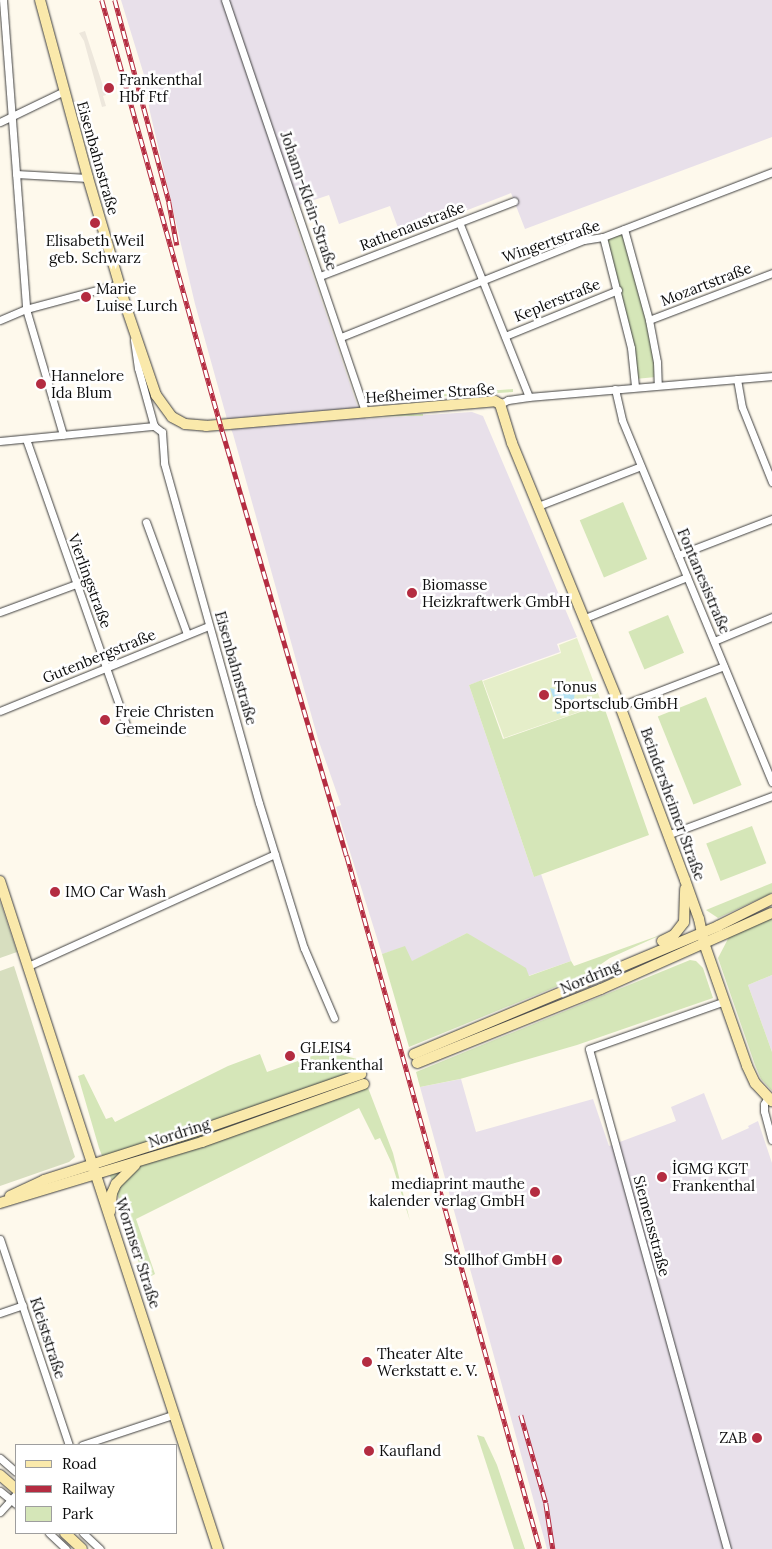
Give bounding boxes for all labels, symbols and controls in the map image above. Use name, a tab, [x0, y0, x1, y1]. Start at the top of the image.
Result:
place label: Frankenthal Hbf Ftf	[119, 70, 202, 105]
marker: Frankenthal Hbf Ftf	[103, 82, 115, 94]
street label: Eisenbahnstraße	[73, 99, 123, 217]
street label: Johann-Klein-Straße	[277, 129, 341, 273]
street label: Rathenaustraße	[357, 198, 467, 254]
street label: Wingertstraße	[500, 216, 602, 266]
marker: Elisabeth Weil geb. Schwarz	[89, 217, 101, 229]
place label: Elisabeth Weil geb. Schwarz	[46, 231, 144, 266]
street label: Mozartstraße	[658, 258, 754, 310]
street label: Keplerstraße	[511, 275, 603, 325]
place label: Marie Luise Lurch	[96, 279, 178, 314]
marker: Marie Luise Lurch	[80, 291, 92, 303]
place label: Hannelore Ida Blum	[51, 366, 124, 401]
marker: Hannelore Ida Blum	[35, 378, 47, 390]
street label: Heßheimer Straße	[365, 379, 495, 407]
street label: Fontanesistraße	[674, 526, 734, 636]
street label: Vierlingstraße	[65, 531, 115, 631]
place label: Biomasse Heizkraftwerk GmbH	[422, 575, 570, 610]
marker: Biomasse Heizkraftwerk GmbH	[406, 587, 418, 599]
street label: Eisenbahnstraße	[211, 609, 261, 727]
street label: Gutenbergstraße	[40, 625, 158, 687]
place label: Tonus Sportsclub GmbH	[554, 677, 678, 712]
marker: Tonus Sportsclub GmbH	[538, 689, 550, 701]
place label: Freie Christen Gemeinde	[115, 702, 214, 737]
marker: Freie Christen Gemeinde	[99, 714, 111, 726]
street label: Beindersheimer Straße	[637, 725, 709, 883]
place label: IMO Car Wash	[65, 883, 166, 901]
marker: IMO Car Wash	[49, 886, 61, 898]
street label: Nordring	[557, 956, 623, 998]
place label: GLEIS4 Frankenthal	[300, 1038, 383, 1073]
marker: GLEIS4 Frankenthal	[284, 1050, 296, 1062]
street label: Nordring	[146, 1115, 212, 1151]
place label: İGMG KGT Frankenthal	[672, 1159, 755, 1194]
marker: İGMG KGT Frankenthal	[656, 1171, 668, 1183]
place label: mediaprint mauthe kalender verlag GmbH	[369, 1174, 525, 1209]
street label: Siemensstraße	[630, 1174, 674, 1278]
marker: mediaprint mauthe kalender verlag GmbH	[529, 1186, 541, 1198]
street label: Wormser Straße	[112, 1195, 164, 1311]
place label: Stollhof GmbH	[444, 1251, 547, 1269]
marker: Stollhof GmbH	[551, 1254, 563, 1266]
street label: Kleiststraße	[26, 1295, 70, 1381]
place label: Theater Alte Werkstatt e. V.	[377, 1344, 478, 1379]
marker: Theater Alte Werkstatt e. V.	[361, 1356, 373, 1368]
place label: ZAB	[719, 1429, 747, 1447]
marker: ZAB	[751, 1432, 763, 1444]
place label: Kaufland	[379, 1442, 441, 1460]
legend	[15, 1444, 178, 1534]
marker: Kaufland	[363, 1445, 375, 1457]
text: Road	[62, 1454, 97, 1473]
text: Railway	[62, 1479, 115, 1498]
text: Park	[62, 1504, 93, 1523]

